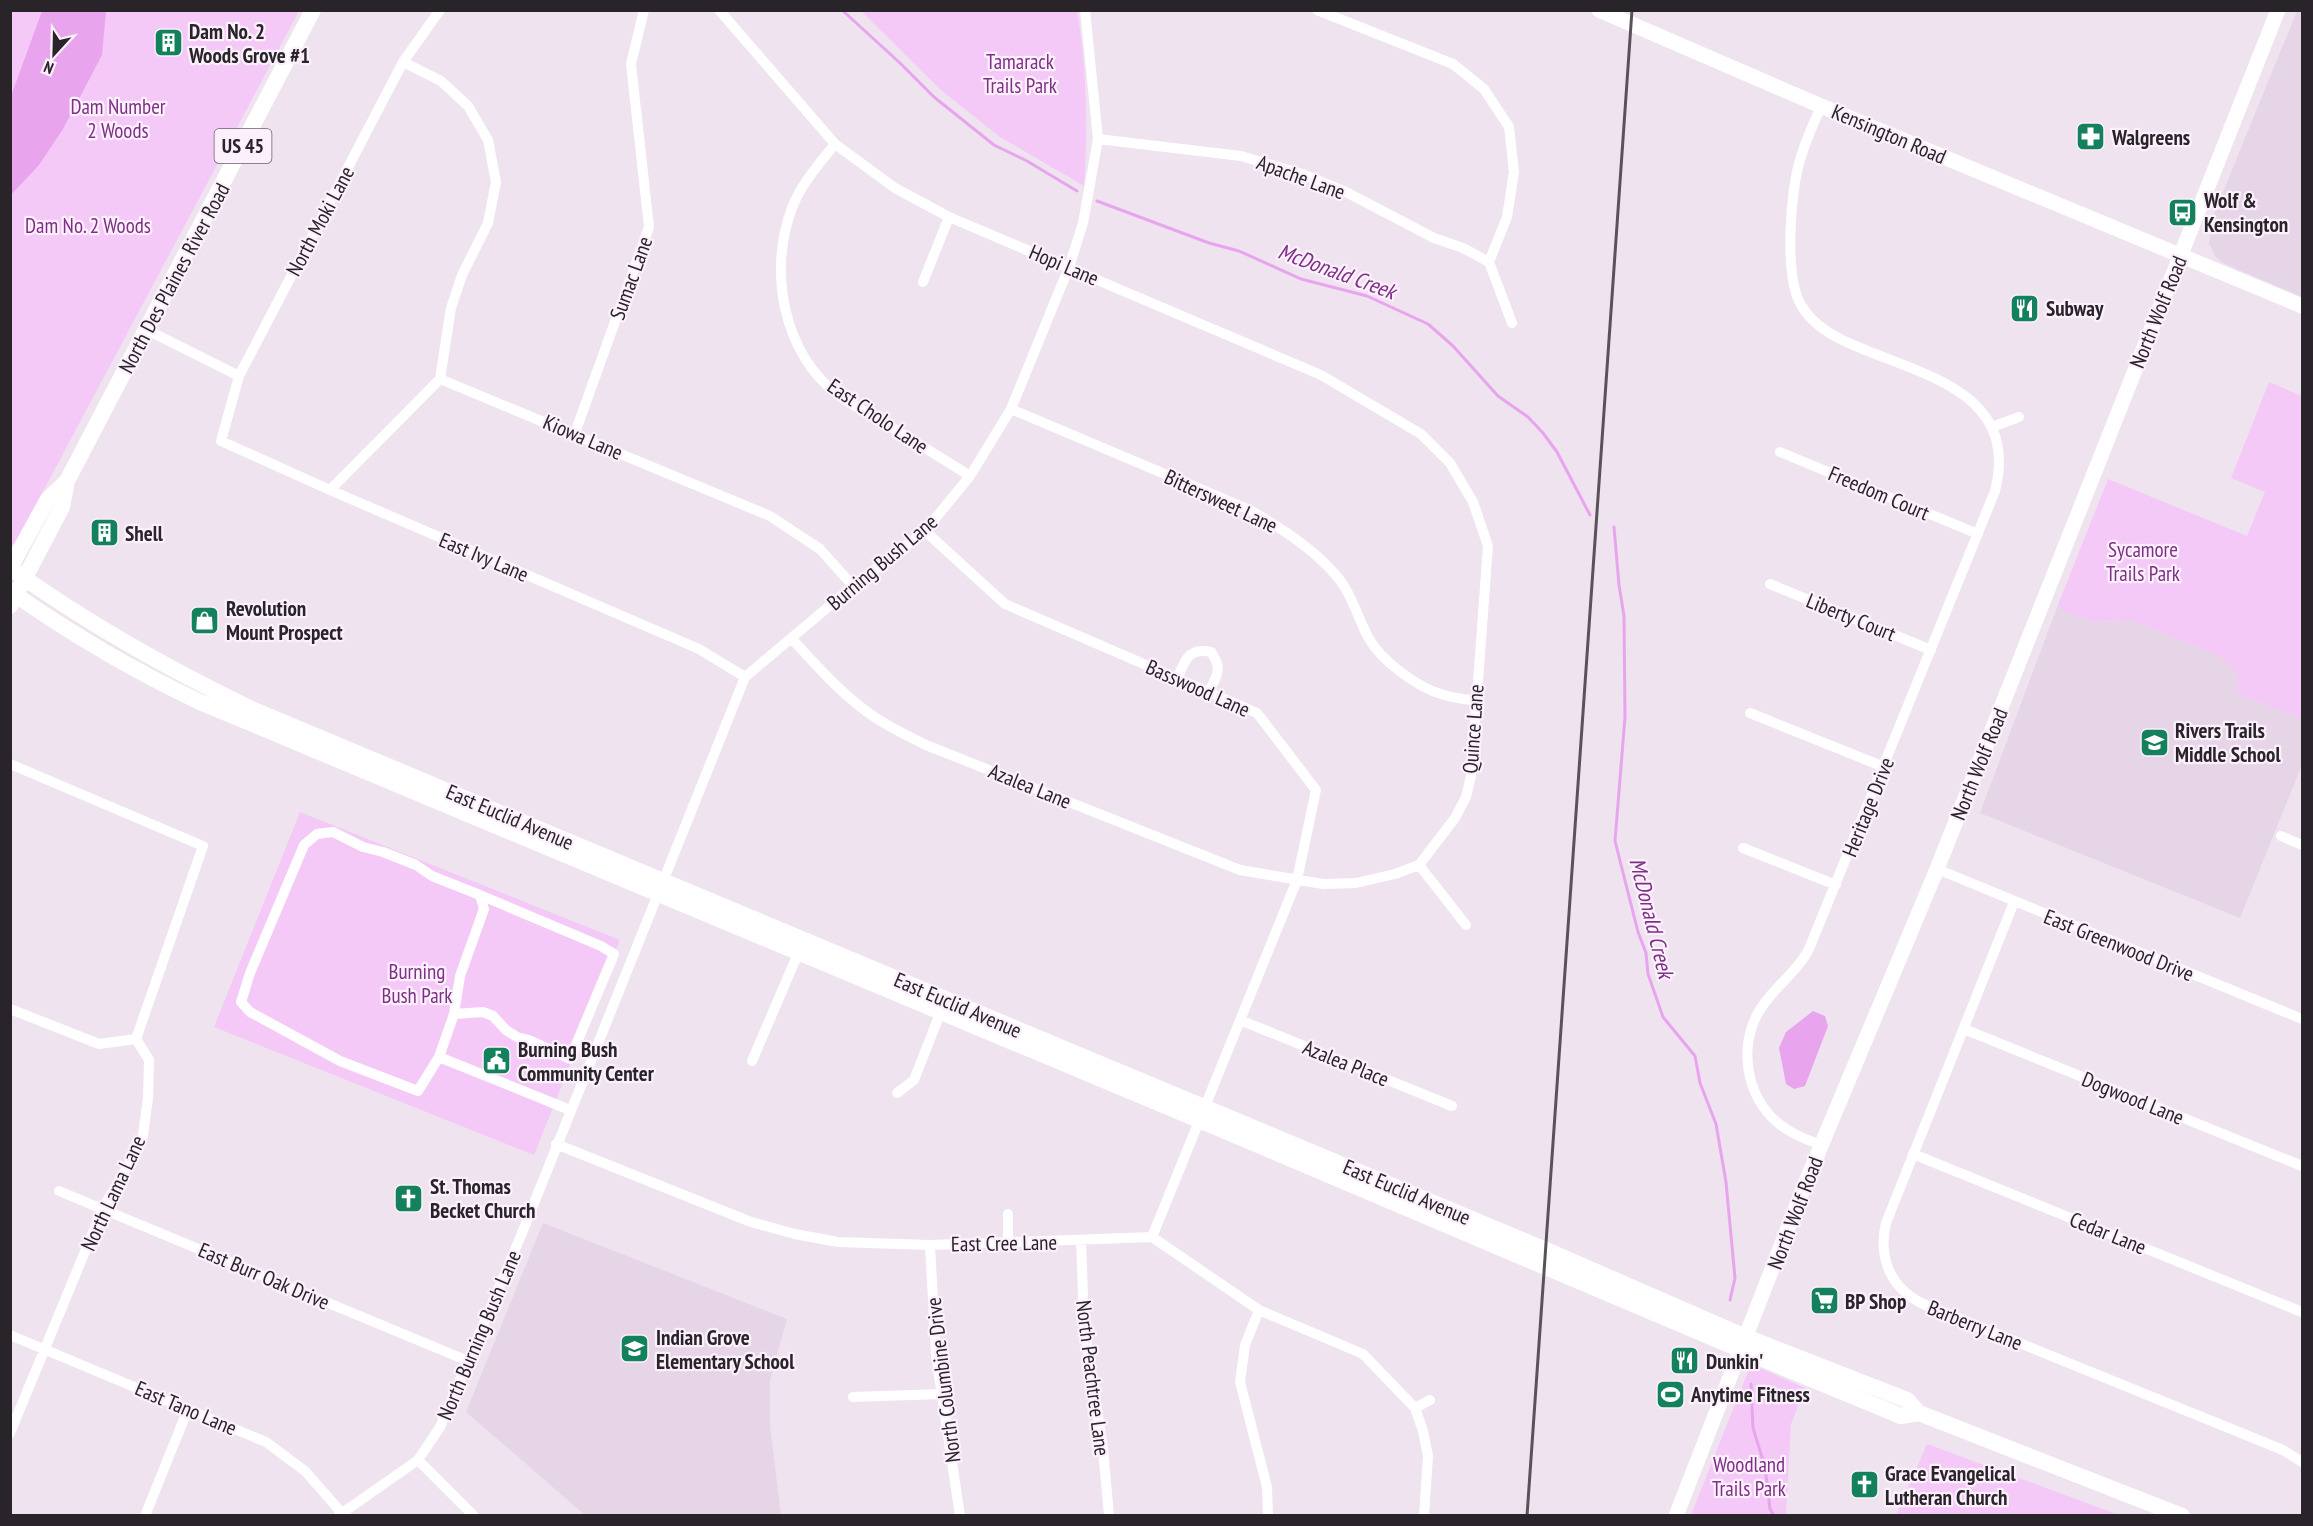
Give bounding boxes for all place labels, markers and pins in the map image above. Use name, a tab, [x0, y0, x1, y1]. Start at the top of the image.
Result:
place label: Dam No. 2 Woods Grove #1	[188, 18, 310, 69]
building icon: Dam No. 2 Woods Grove #1	[152, 27, 184, 59]
pharmacy icon: Walgreens	[2075, 121, 2107, 153]
place label: Walgreens	[2111, 124, 2190, 151]
place label: Wolf & Kensington	[2203, 187, 2288, 238]
bus stop icon: Wolf & Kensington	[2167, 196, 2199, 228]
restaurant icon: Subway	[2009, 292, 2041, 324]
place label: Subway	[2046, 295, 2104, 322]
building icon: Shell	[88, 517, 120, 549]
place label: Shell	[125, 520, 164, 547]
place label: Revolution Mount Prospect	[226, 595, 343, 646]
shop icon: Revolution Mount Prospect	[189, 604, 221, 636]
place label: Rivers Trails Middle School	[2175, 717, 2281, 768]
school or university icon: Rivers Trails Middle School	[2138, 726, 2170, 758]
place label: Burning Bush Community Center	[518, 1036, 655, 1087]
public building icon: Burning Bush Community Center	[481, 1045, 513, 1077]
place label: St. Thomas Becket Church	[430, 1173, 536, 1224]
church icon: St. Thomas Becket Church	[393, 1182, 425, 1214]
supermarket icon: BP Shop	[1808, 1285, 1840, 1317]
place label: BP Shop	[1845, 1288, 1906, 1315]
place label: Indian Grove Elementary School	[656, 1324, 795, 1375]
school or university icon: Indian Grove Elementary School	[619, 1333, 651, 1365]
restaurant icon: Dunkin'	[1669, 1345, 1701, 1377]
place label: Dunkin'	[1706, 1348, 1763, 1375]
sports icon: Anytime Fitness	[1654, 1378, 1686, 1410]
place label: Anytime Fitness	[1690, 1381, 1810, 1408]
place label: Grace Evangelical Lutheran Church	[1885, 1460, 2016, 1511]
church icon: Grace Evangelical Lutheran Church	[1848, 1469, 1880, 1501]

